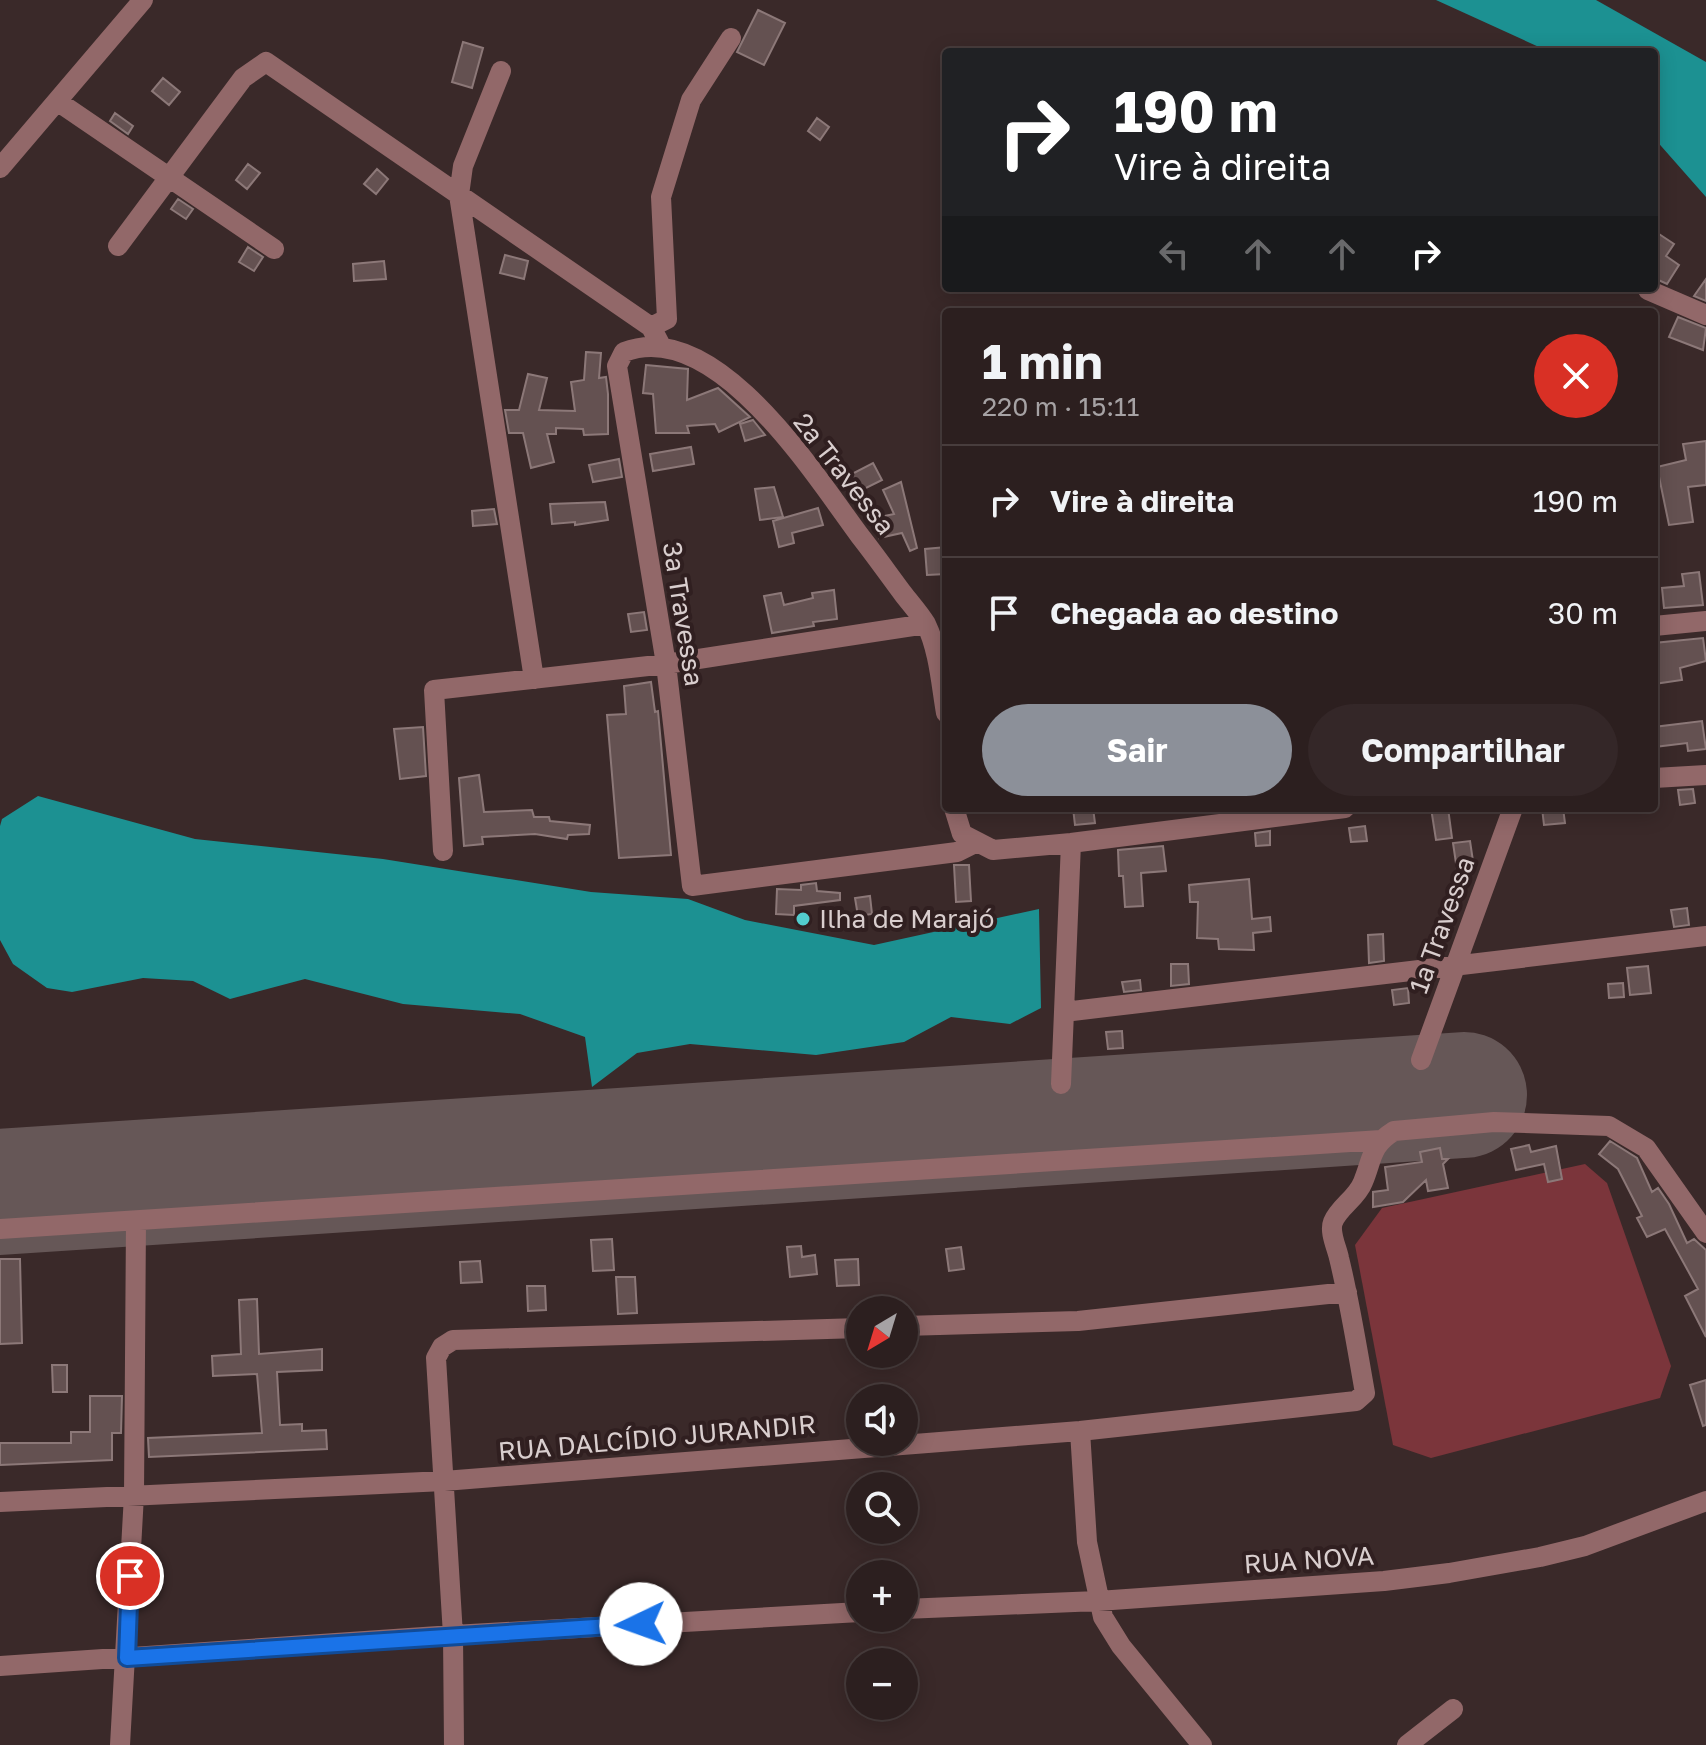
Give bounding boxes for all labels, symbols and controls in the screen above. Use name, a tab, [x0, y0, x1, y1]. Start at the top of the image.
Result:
text: 190 m	[1114, 77, 1278, 144]
icon: right	[982, 80, 1086, 184]
text: Vire à direita	[1114, 145, 1331, 188]
icon: left	[1152, 232, 1196, 276]
icon: ahead	[1236, 232, 1280, 276]
icon: ahead	[1320, 232, 1364, 276]
icon: right	[1404, 232, 1448, 276]
text: 1 min	[982, 332, 1103, 390]
button: close	[1534, 334, 1618, 418]
text: 220 m · 15:11	[982, 391, 1139, 422]
street label: 2ª Travessa	[787, 407, 901, 541]
icon: right	[982, 479, 1026, 523]
text: Vire à direita	[1050, 483, 1234, 519]
text: 190 m	[1533, 483, 1618, 519]
street label: 3ª Travessa	[657, 540, 710, 688]
icon: arrive	[982, 591, 1026, 635]
text: Chegada ao destino	[1050, 595, 1338, 631]
text: 30 m	[1548, 595, 1618, 631]
button: Sair	[982, 704, 1292, 796]
button: Compartilhar	[1308, 704, 1618, 796]
street label: 1ª Travessa	[1403, 852, 1481, 997]
place label: Ilha de Marajó	[819, 903, 994, 934]
marker: Ilha de Marajó	[794, 910, 812, 928]
north arrow	[846, 1296, 918, 1368]
map controls	[846, 1296, 918, 1720]
button: sound	[846, 1384, 918, 1456]
street label: RUA DALCÍDIO JURANDIR	[497, 1408, 817, 1467]
button: search	[846, 1472, 918, 1544]
street label: RUA NOVA	[1243, 1539, 1375, 1580]
pin	[96, 1542, 164, 1610]
icon: arrive	[108, 1554, 152, 1598]
button: +	[846, 1560, 918, 1632]
position arrow	[599, 1582, 683, 1666]
button: −	[846, 1648, 918, 1720]

